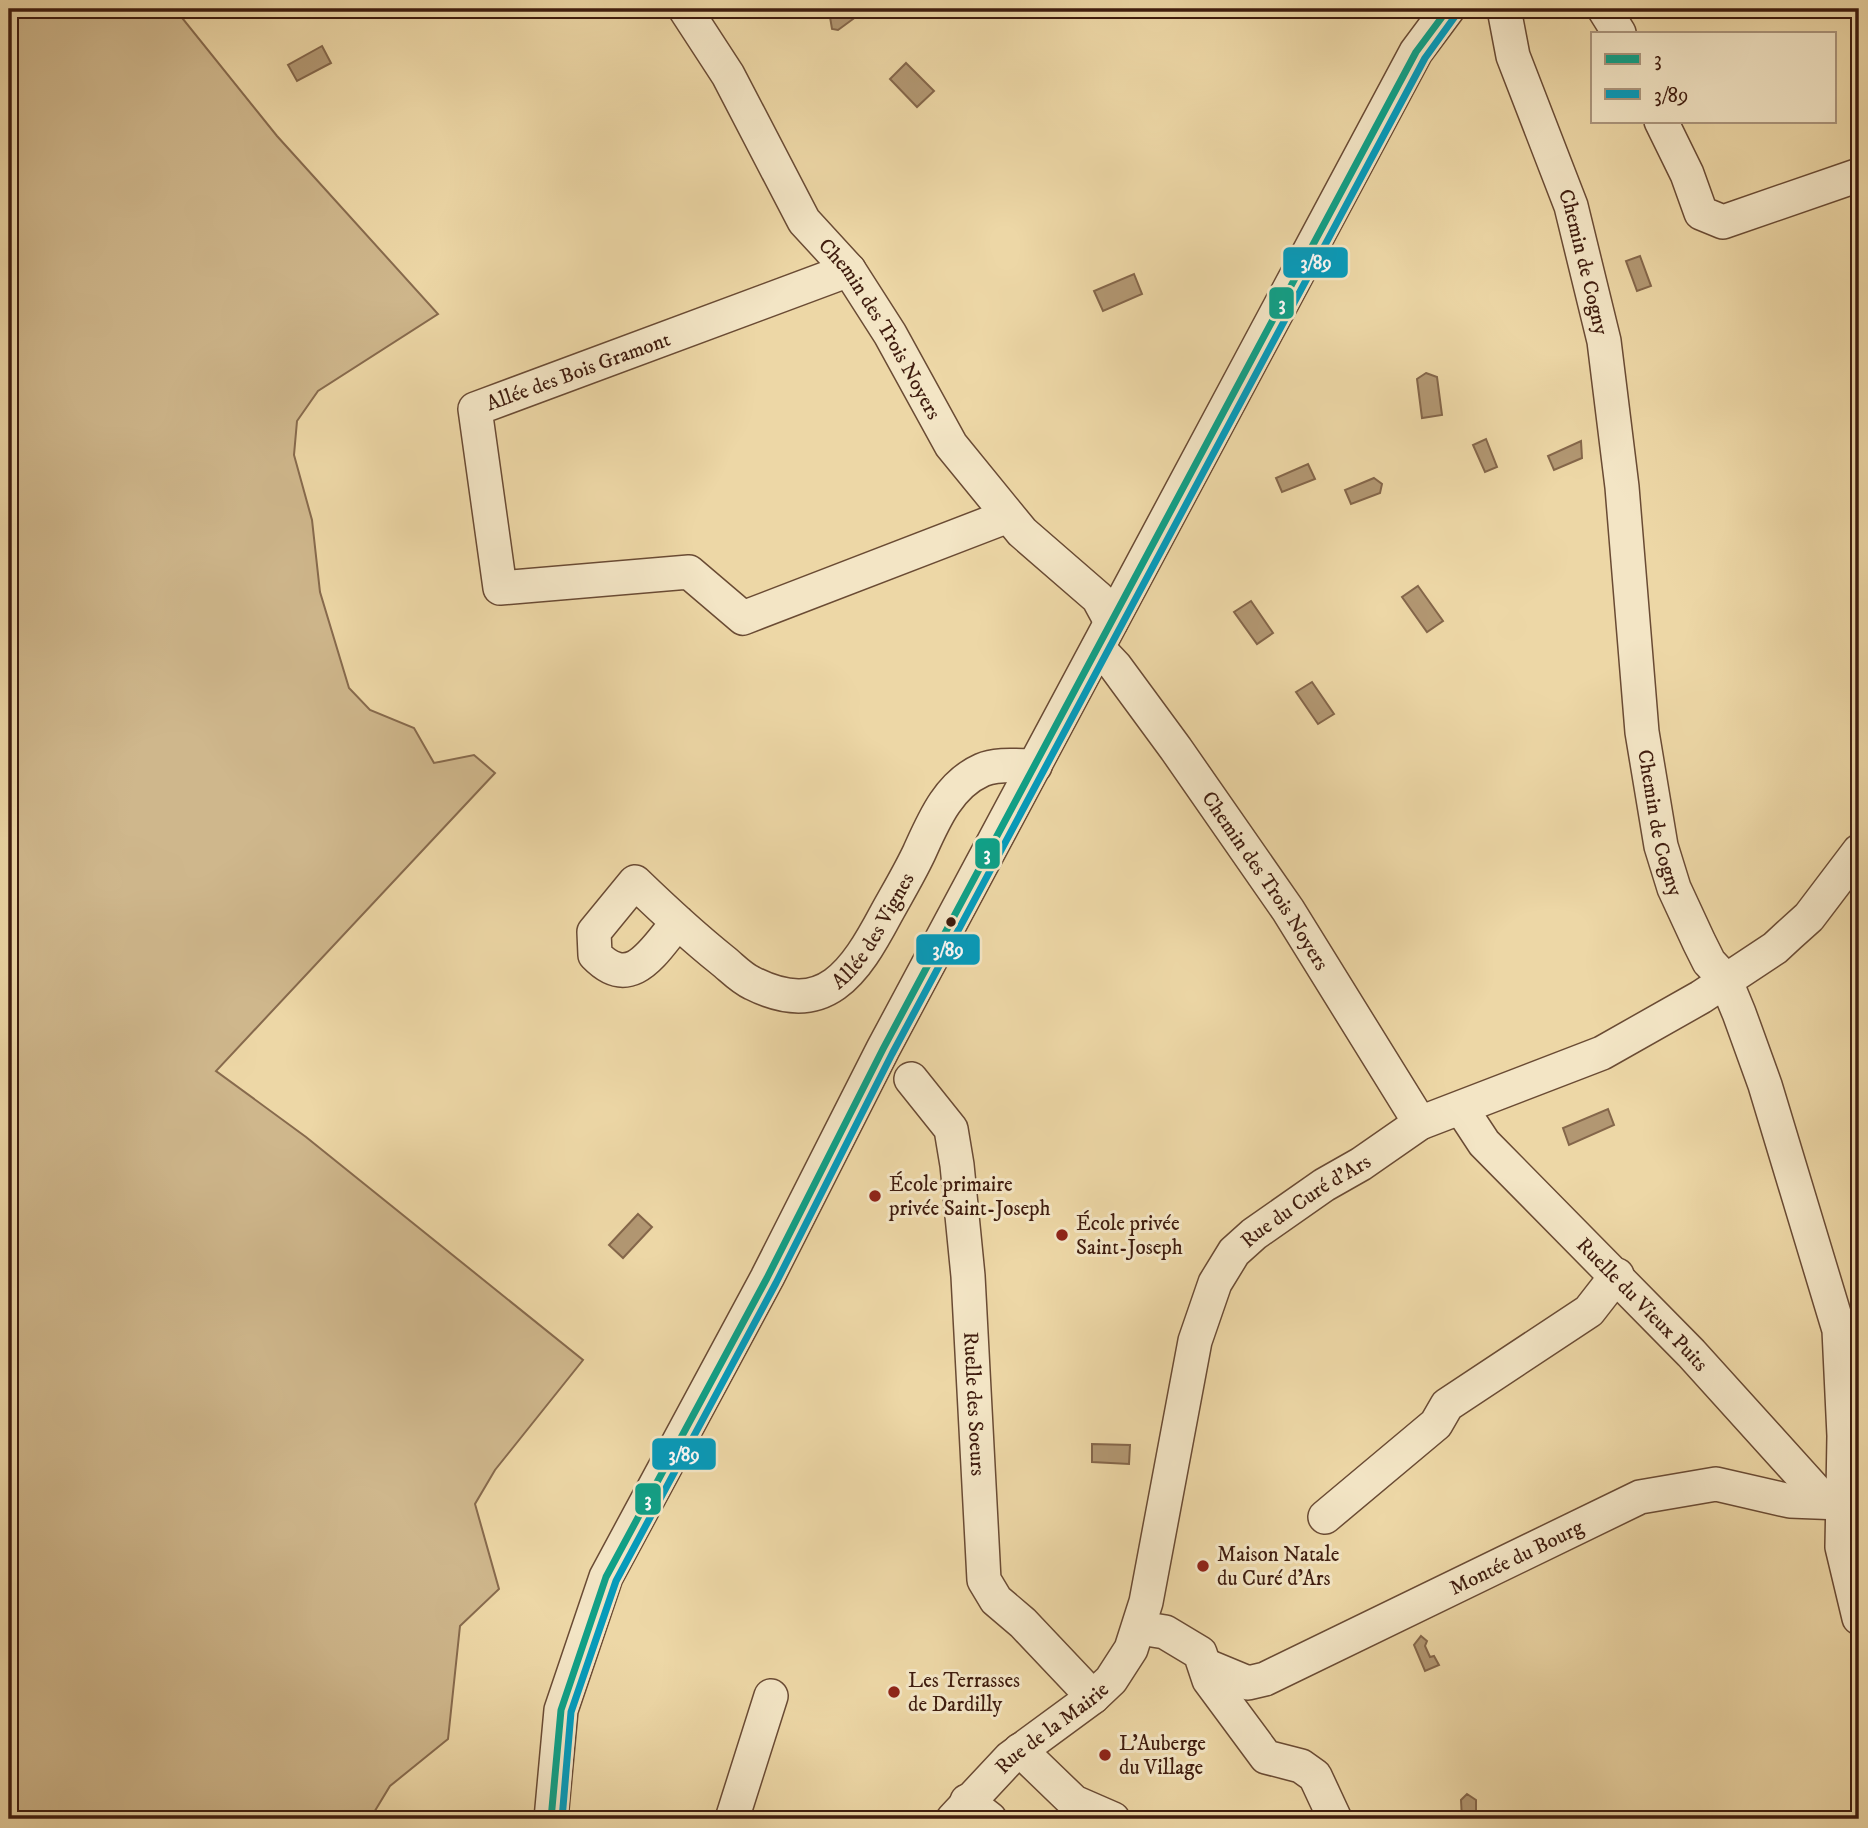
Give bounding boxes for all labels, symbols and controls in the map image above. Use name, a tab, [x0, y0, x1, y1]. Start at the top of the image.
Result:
legend	[1591, 32, 1836, 122]
text: 3	[1654, 47, 1662, 73]
text: 3/89	[1654, 83, 1689, 109]
street label: Chemin de Cogny	[1552, 186, 1614, 338]
street label: Chemin des Trois Noyers	[812, 233, 946, 424]
line badge: 3/89	[1282, 246, 1349, 279]
text: 3/89	[1300, 252, 1332, 275]
line badge: 3	[1268, 286, 1295, 320]
text: 3	[1278, 293, 1286, 316]
street label: Allée des Bois Gramont	[483, 326, 674, 417]
street label: Chemin de Cogny	[1631, 748, 1688, 902]
street label: Chemin des Trois Noyers	[1195, 787, 1334, 975]
line badge: 3	[974, 837, 1001, 870]
text: 3	[983, 843, 991, 866]
street label: Allée des Vignes	[827, 868, 921, 995]
unlabelled marker	[944, 915, 958, 929]
line badge: 3/89	[915, 933, 981, 966]
text: 3/89	[932, 939, 964, 962]
street label: Rue du Curé d'Ars	[1235, 1149, 1376, 1254]
place label: École primaire privée Saint-Joseph	[888, 1171, 1051, 1222]
marker: École primaire privée Saint-Joseph	[867, 1188, 883, 1204]
place label: École privée Saint-Joseph	[1076, 1210, 1183, 1261]
marker: École privée Saint-Joseph	[1054, 1227, 1070, 1243]
street label: Ruelle du Vieux Puits	[1570, 1232, 1713, 1377]
street label: Ruelle des Soeurs	[957, 1331, 990, 1477]
line badge: 3/89	[651, 1437, 717, 1471]
text: 3/89	[668, 1444, 700, 1467]
line badge: 3	[634, 1482, 662, 1516]
text: 3	[644, 1489, 652, 1512]
street label: Montée du Bourg	[1445, 1514, 1588, 1601]
place label: Maison Natale du Curé d'Ars	[1217, 1542, 1340, 1592]
marker: Maison Natale du Curé d'Ars	[1195, 1558, 1211, 1574]
place label: Les Terrasses de Dardilly	[908, 1668, 1020, 1718]
street label: Rue de la Mairie	[990, 1677, 1115, 1780]
marker: Les Terrasses de Dardilly	[886, 1684, 902, 1700]
place label: L'Auberge du Village	[1119, 1731, 1206, 1781]
marker: L'Auberge du Village	[1097, 1747, 1113, 1763]

